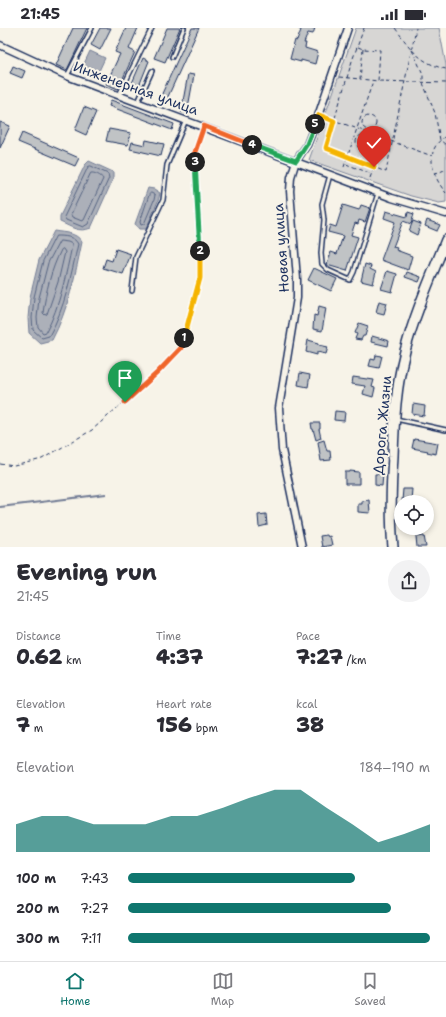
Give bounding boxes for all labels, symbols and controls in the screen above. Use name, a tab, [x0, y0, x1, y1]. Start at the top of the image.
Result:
text: 21:45	[20, 4, 60, 24]
street label: Инженерная улица	[71, 57, 201, 119]
pin: 5	[305, 114, 325, 134]
text: 5	[312, 116, 318, 131]
pin	[357, 126, 391, 167]
icon: check	[363, 132, 385, 154]
pin: 4	[242, 135, 262, 155]
text: 4	[248, 137, 256, 152]
pin: 3	[185, 152, 205, 172]
text: 3	[191, 154, 199, 169]
street label: Новая улица	[269, 202, 293, 293]
pin: 2	[190, 241, 210, 261]
text: 2	[196, 243, 204, 258]
pin: 1	[174, 328, 194, 348]
text: 1	[181, 330, 187, 345]
pin	[108, 361, 142, 402]
icon: arrive	[114, 367, 136, 389]
street label: Дорога Жизни	[369, 375, 395, 475]
map controls	[394, 495, 434, 535]
button: locate	[394, 495, 434, 535]
text: Evening run	[16, 558, 157, 587]
button: share	[388, 560, 430, 602]
text: 21:45	[16, 588, 49, 605]
text: Distance	[16, 629, 61, 644]
text: Time	[156, 629, 181, 644]
text: Pace	[296, 629, 320, 644]
text: 0.62	[16, 644, 62, 670]
text: 4:37	[156, 644, 203, 670]
text: 7:27	[296, 644, 343, 670]
text: km	[62, 653, 82, 668]
text: /km	[343, 653, 367, 668]
text: Elevation	[16, 697, 65, 712]
text: Heart rate	[156, 697, 212, 712]
text: kcal	[296, 697, 317, 712]
text: 7	[16, 712, 30, 738]
text: 156	[156, 712, 192, 738]
text: 38	[296, 712, 324, 738]
text: m	[30, 721, 43, 736]
text: bpm	[192, 721, 218, 736]
text: Elevation	[16, 759, 74, 776]
text: 184–190 m	[359, 759, 430, 776]
text: 100 m	[16, 870, 56, 887]
text: 7:43	[80, 870, 109, 887]
text: 200 m	[16, 900, 59, 917]
text: 7:27	[80, 900, 109, 917]
text: 300 m	[16, 930, 60, 947]
text: 7:11	[80, 930, 102, 947]
tab: Home	[60, 970, 90, 1009]
tab: Map	[211, 970, 234, 1009]
tab: Saved	[355, 970, 386, 1009]

